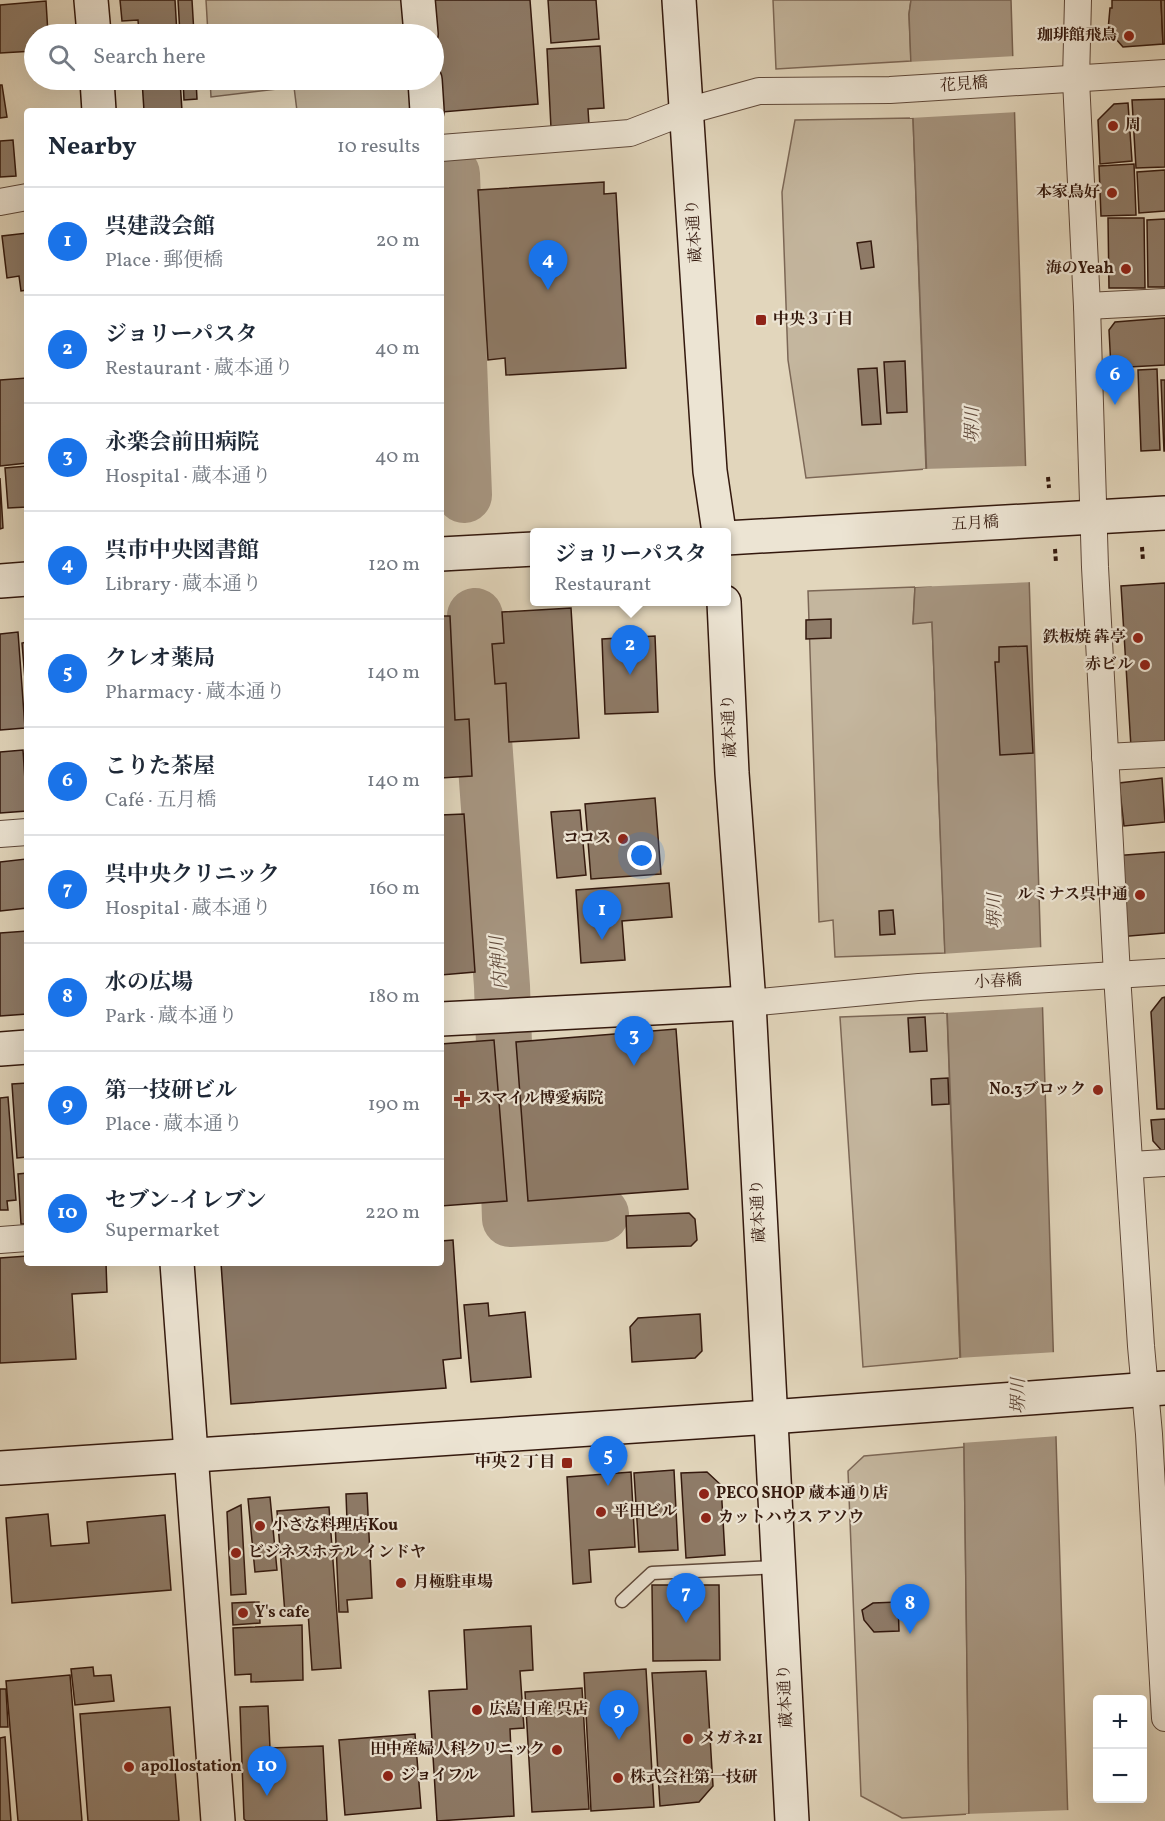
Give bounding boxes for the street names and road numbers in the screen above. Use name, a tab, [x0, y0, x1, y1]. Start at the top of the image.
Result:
street label: 花見橋	[939, 72, 989, 98]
street label: 蔵本通り	[682, 198, 708, 264]
street label: 五月橋	[950, 512, 1000, 536]
street label: 蔵本通り	[717, 693, 743, 759]
street label: 小春橋	[973, 970, 1023, 994]
street label: 蔵本通り	[746, 1178, 772, 1244]
street label: 蔵本通り	[773, 1663, 799, 1729]

